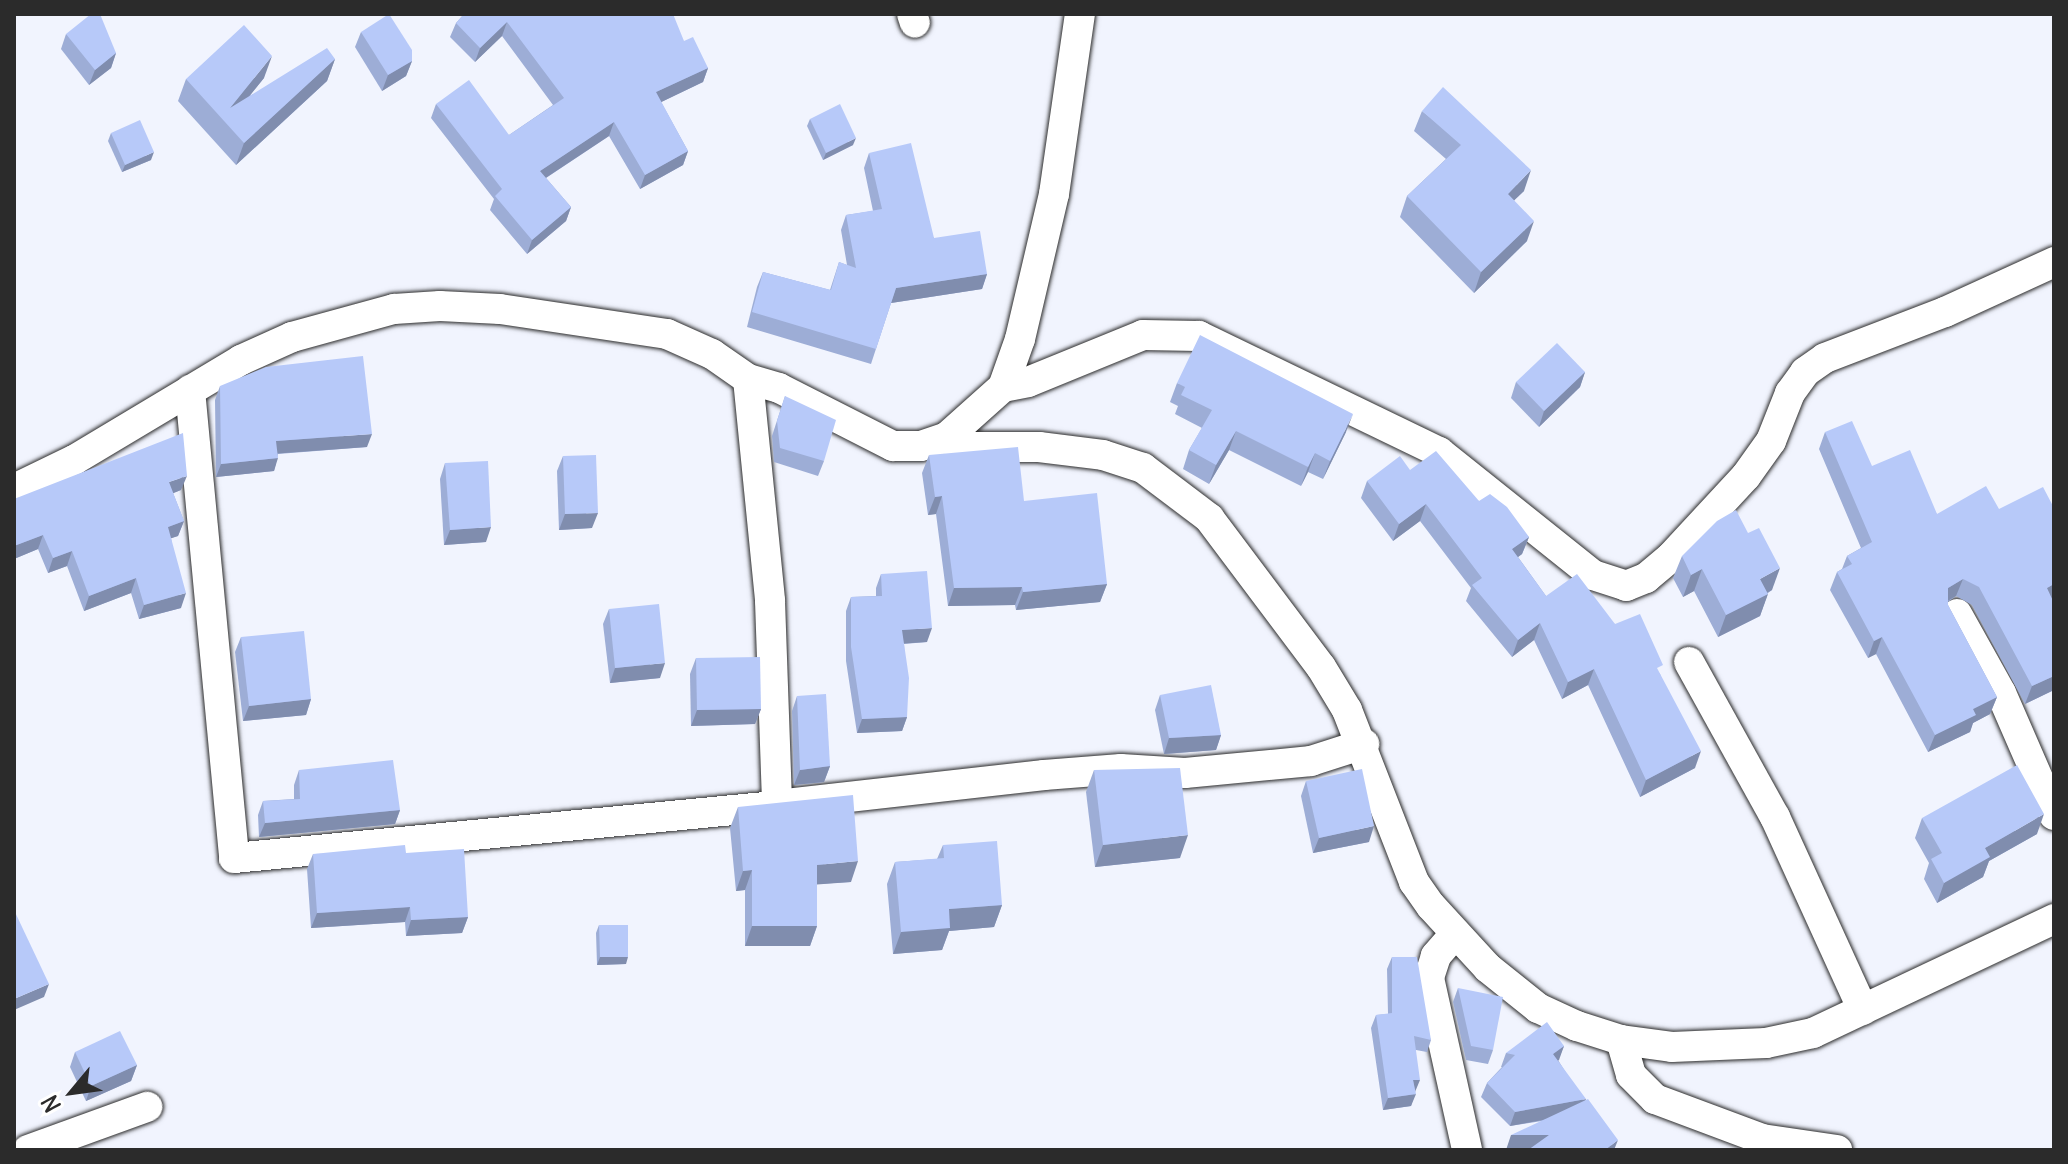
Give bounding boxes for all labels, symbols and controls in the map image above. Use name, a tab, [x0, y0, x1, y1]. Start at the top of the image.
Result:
north arrow	[32, 1052, 112, 1132]
text: N	[35, 1090, 67, 1117]

